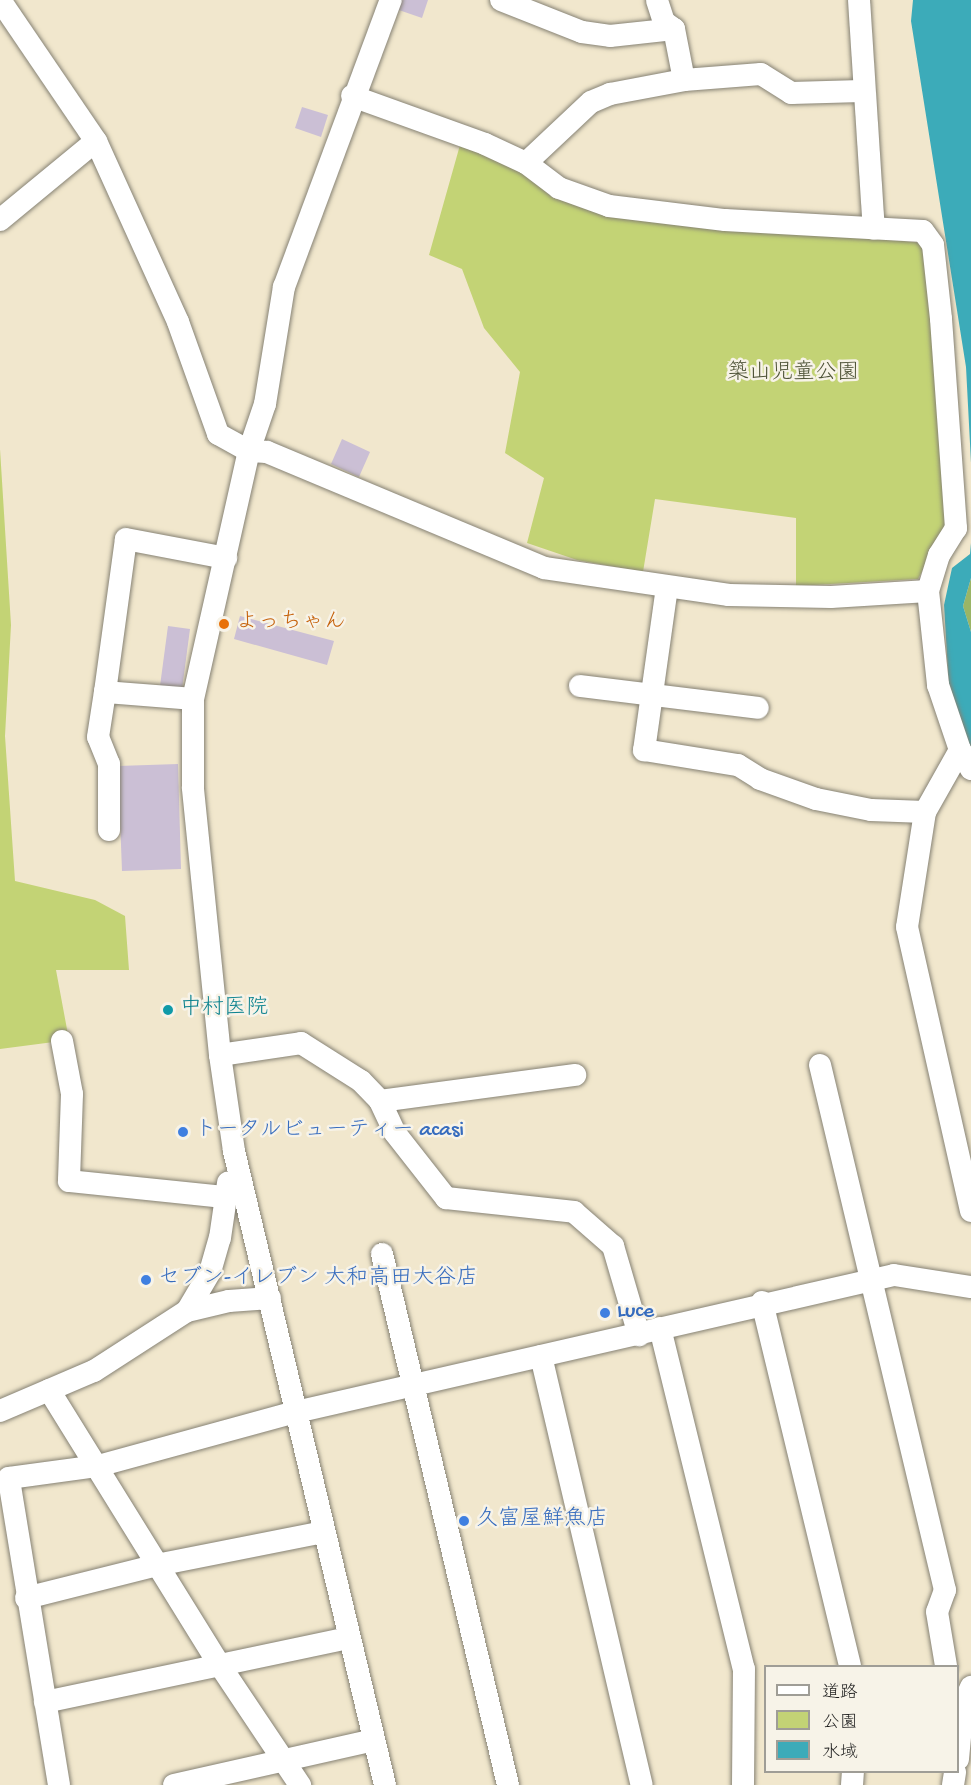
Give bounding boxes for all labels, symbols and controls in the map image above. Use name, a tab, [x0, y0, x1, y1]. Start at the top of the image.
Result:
park label: 築山児童公園	[727, 362, 859, 388]
place label: よっちゃん	[236, 611, 346, 637]
marker: よっちゃん	[217, 617, 231, 631]
place label: 中村医院	[180, 997, 268, 1023]
marker: 中村医院	[161, 1003, 175, 1017]
place label: トータルビューティー acasi	[195, 1119, 465, 1145]
marker: トータルビューティー acasi	[176, 1125, 190, 1139]
place label: セブン-イレブン 大和高田大谷店	[158, 1267, 478, 1293]
marker: セブン-イレブン 大和高田大谷店	[139, 1273, 153, 1287]
place label: Luce	[617, 1300, 654, 1326]
marker: Luce	[598, 1306, 612, 1320]
place label: 久富屋鮮魚店	[476, 1508, 608, 1534]
marker: 久富屋鮮魚店	[457, 1514, 471, 1528]
legend	[764, 1665, 959, 1773]
text: 道路	[822, 1683, 858, 1704]
text: 公園	[822, 1713, 858, 1734]
text: 水域	[822, 1743, 858, 1764]

